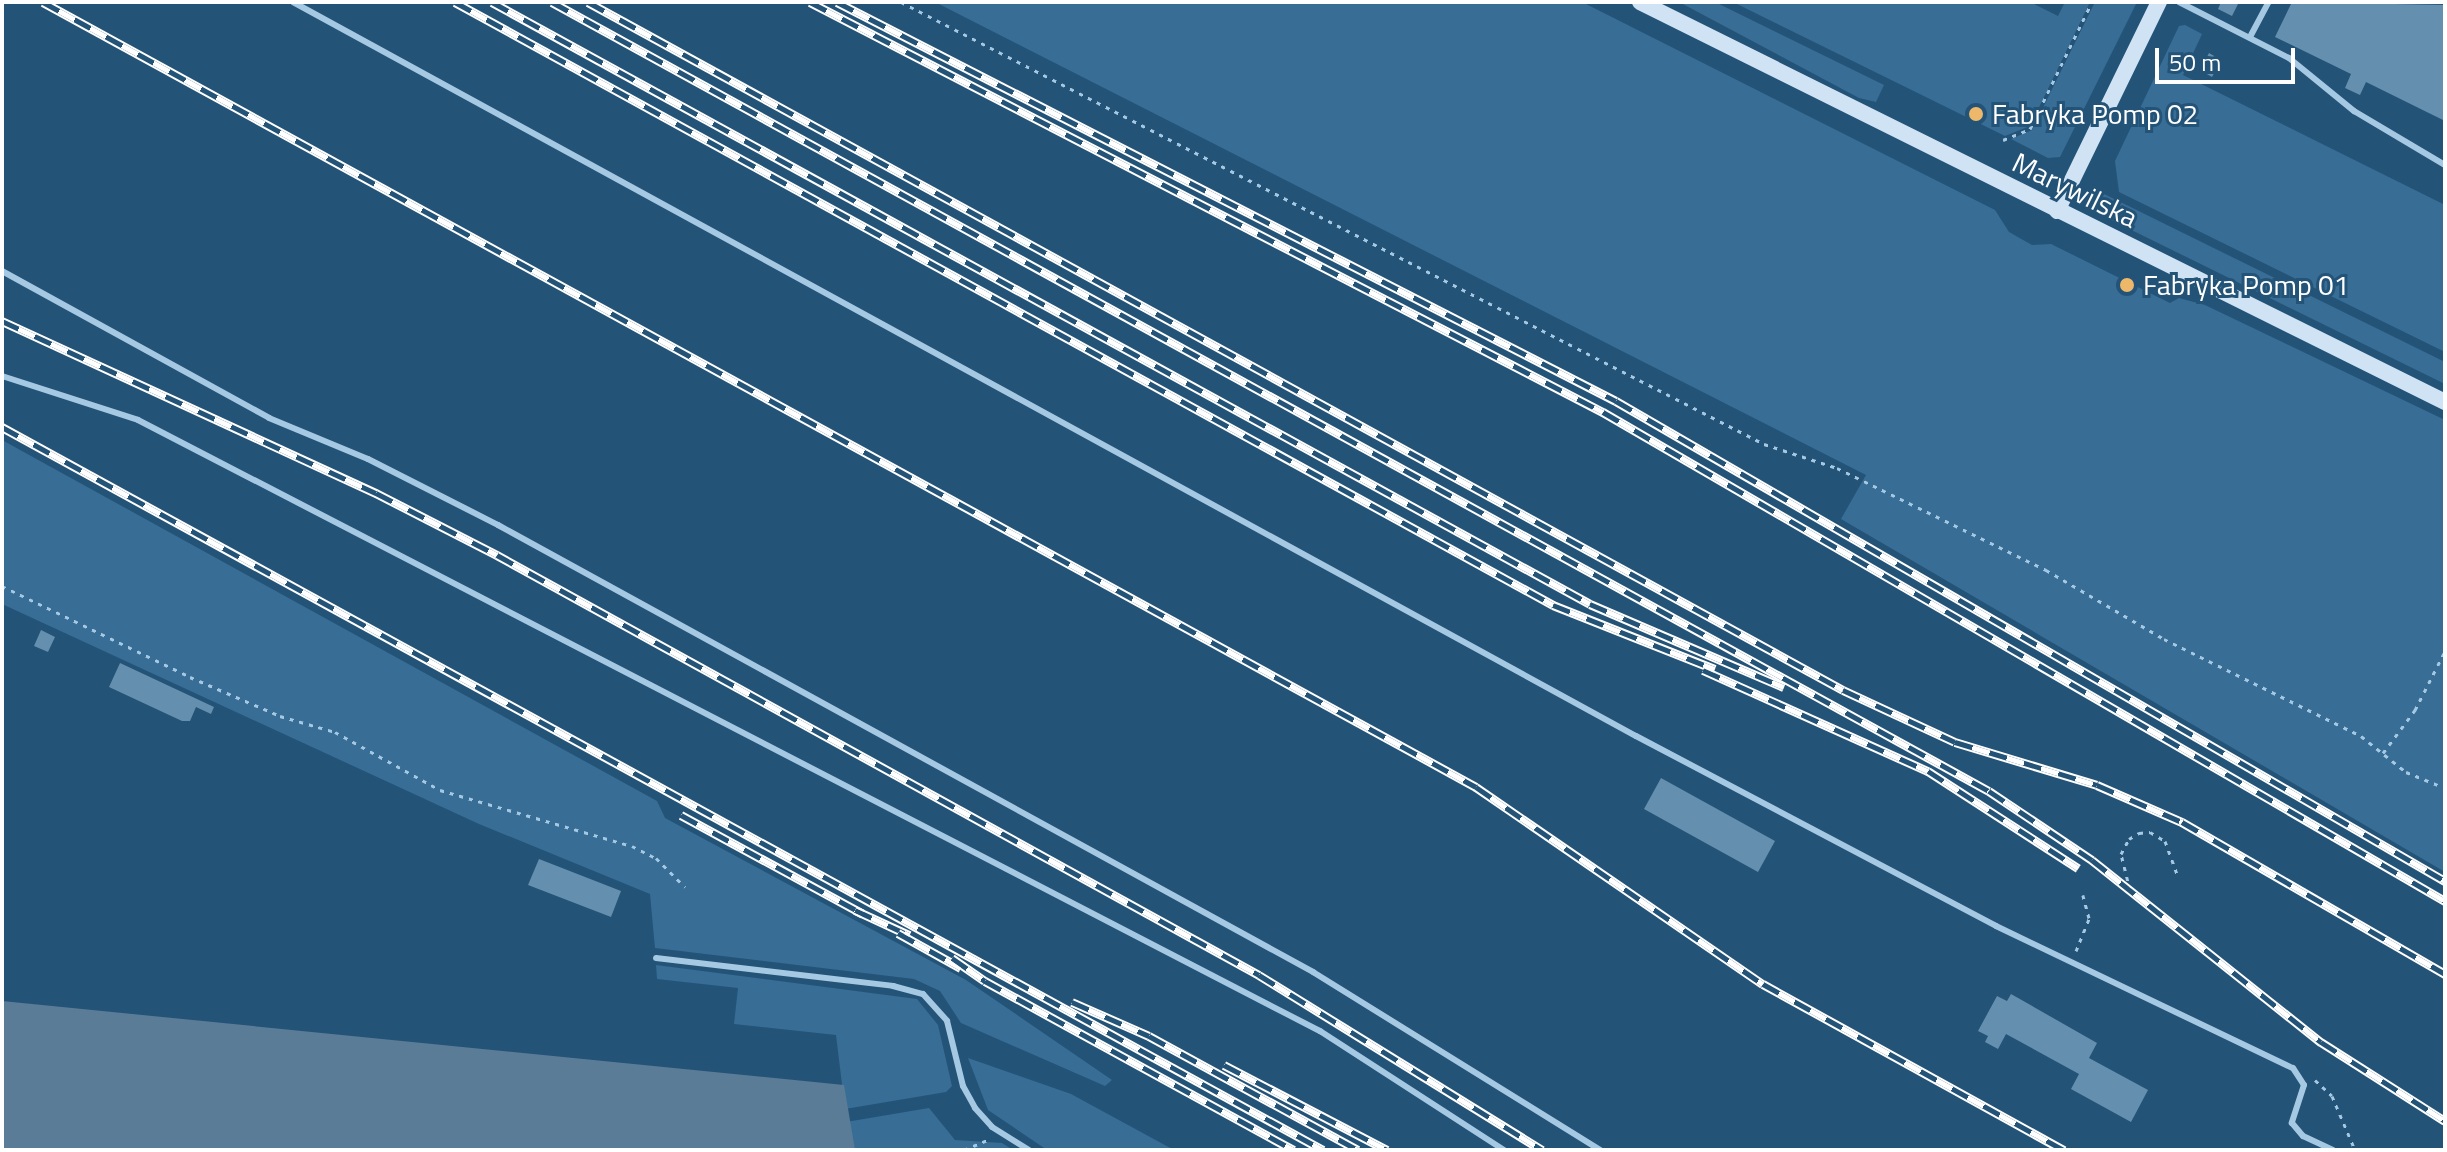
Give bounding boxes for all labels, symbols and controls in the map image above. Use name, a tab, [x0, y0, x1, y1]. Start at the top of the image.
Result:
scale bar	[2159, 32, 2299, 82]
text: 50 m	[2169, 44, 2221, 80]
place label: Fabryka Pomp 02	[1992, 97, 2198, 131]
marker: Fabryka Pomp 02	[1967, 105, 1985, 123]
street label: Marywilska	[2007, 145, 2143, 235]
place label: Fabryka Pomp 01	[2143, 268, 2349, 302]
marker: Fabryka Pomp 01	[2118, 276, 2136, 294]

